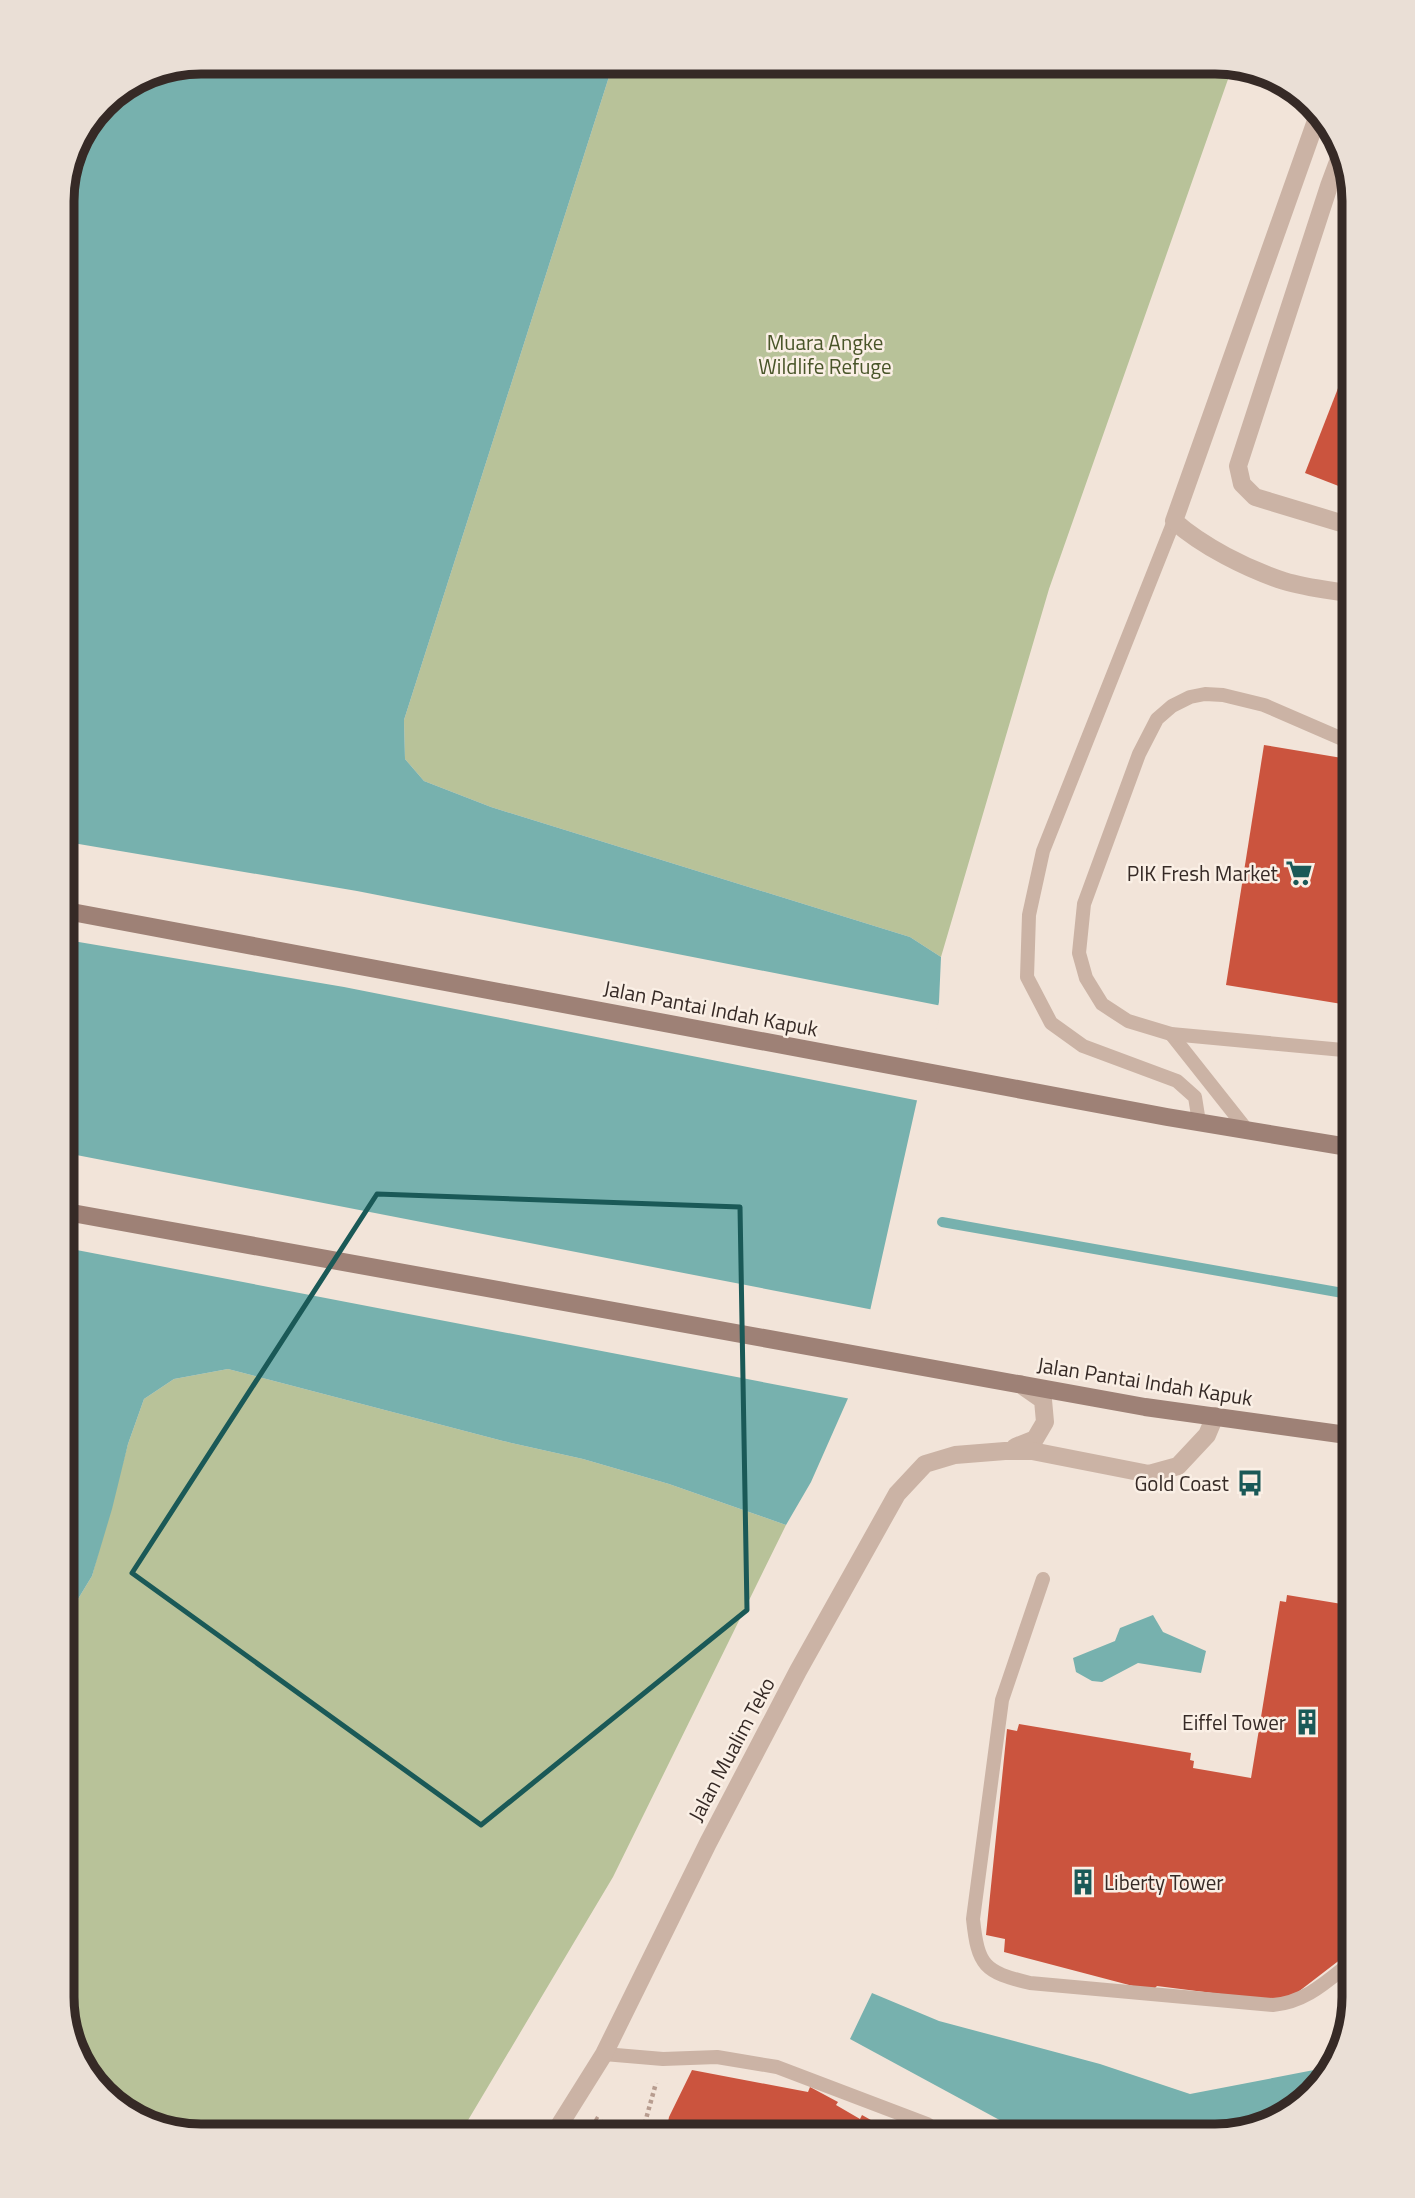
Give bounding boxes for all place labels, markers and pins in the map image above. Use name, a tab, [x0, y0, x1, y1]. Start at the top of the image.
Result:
place label: PIK Fresh Market	[1127, 857, 1279, 889]
supermarket icon: PIK Fresh Market	[1284, 858, 1314, 888]
place label: Gold Coast	[1134, 1467, 1230, 1499]
bus stop icon: Gold Coast	[1235, 1468, 1265, 1498]
place label: Eiffel Tower	[1182, 1706, 1286, 1738]
building icon: Eiffel Tower	[1292, 1707, 1322, 1737]
place label: Liberty Tower	[1104, 1866, 1224, 1898]
building icon: Liberty Tower	[1068, 1867, 1098, 1897]

